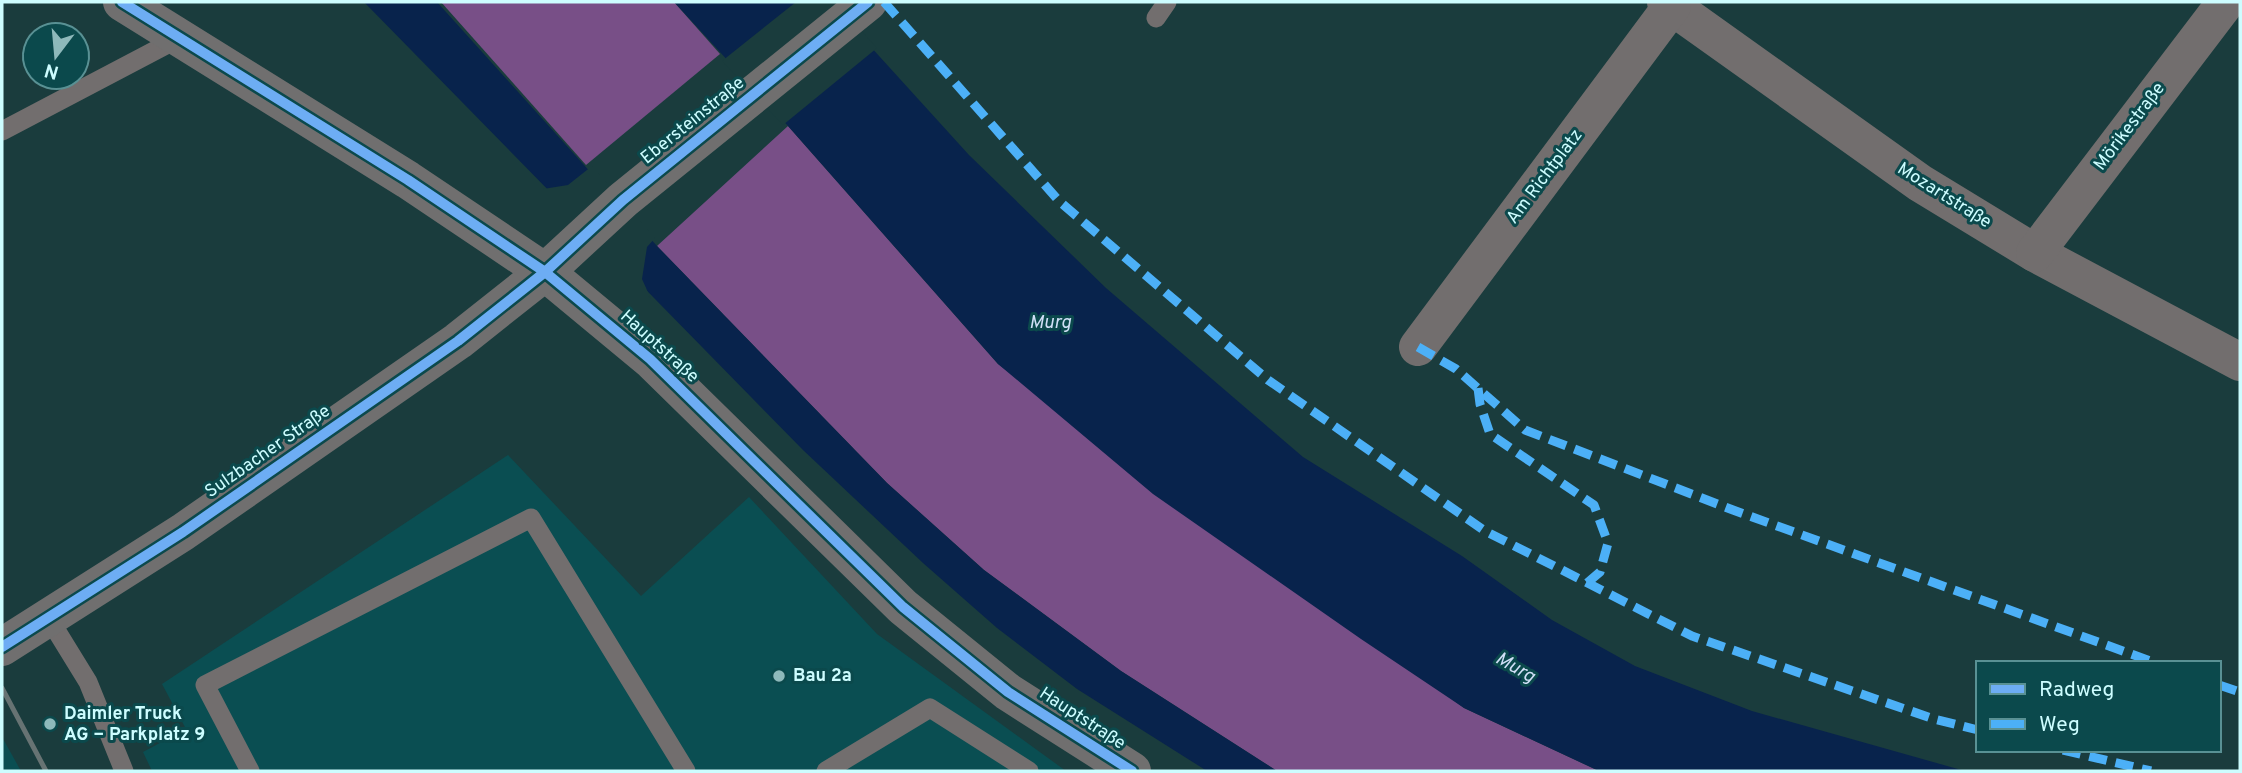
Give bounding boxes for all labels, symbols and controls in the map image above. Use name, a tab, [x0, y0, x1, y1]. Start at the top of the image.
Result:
north arrow	[21, 21, 91, 91]
text: N	[42, 57, 62, 84]
street label: Ebersteinstraße	[636, 72, 750, 170]
street label: Mörikestraße	[2089, 78, 2171, 176]
street label: Am Richtplatz	[1502, 125, 1588, 229]
street label: Mozartstraße	[1892, 158, 1996, 234]
street label: Hauptstraße	[615, 305, 703, 389]
water label: Murg	[1029, 311, 1072, 335]
street label: Sulzbacher Straße	[201, 400, 335, 504]
water label: Murg	[1491, 647, 1540, 689]
legend	[1976, 661, 2221, 752]
place label: Bau 2a	[793, 665, 852, 688]
marker: Bau 2a	[771, 668, 787, 684]
text: Radweg	[2039, 677, 2114, 704]
street label: Hauptstraße	[1034, 683, 1130, 755]
place label: Daimler Truck AG − Parkplatz 9	[64, 703, 205, 747]
text: Weg	[2039, 712, 2080, 739]
marker: Daimler Truck AG − Parkplatz 9	[42, 716, 58, 732]

